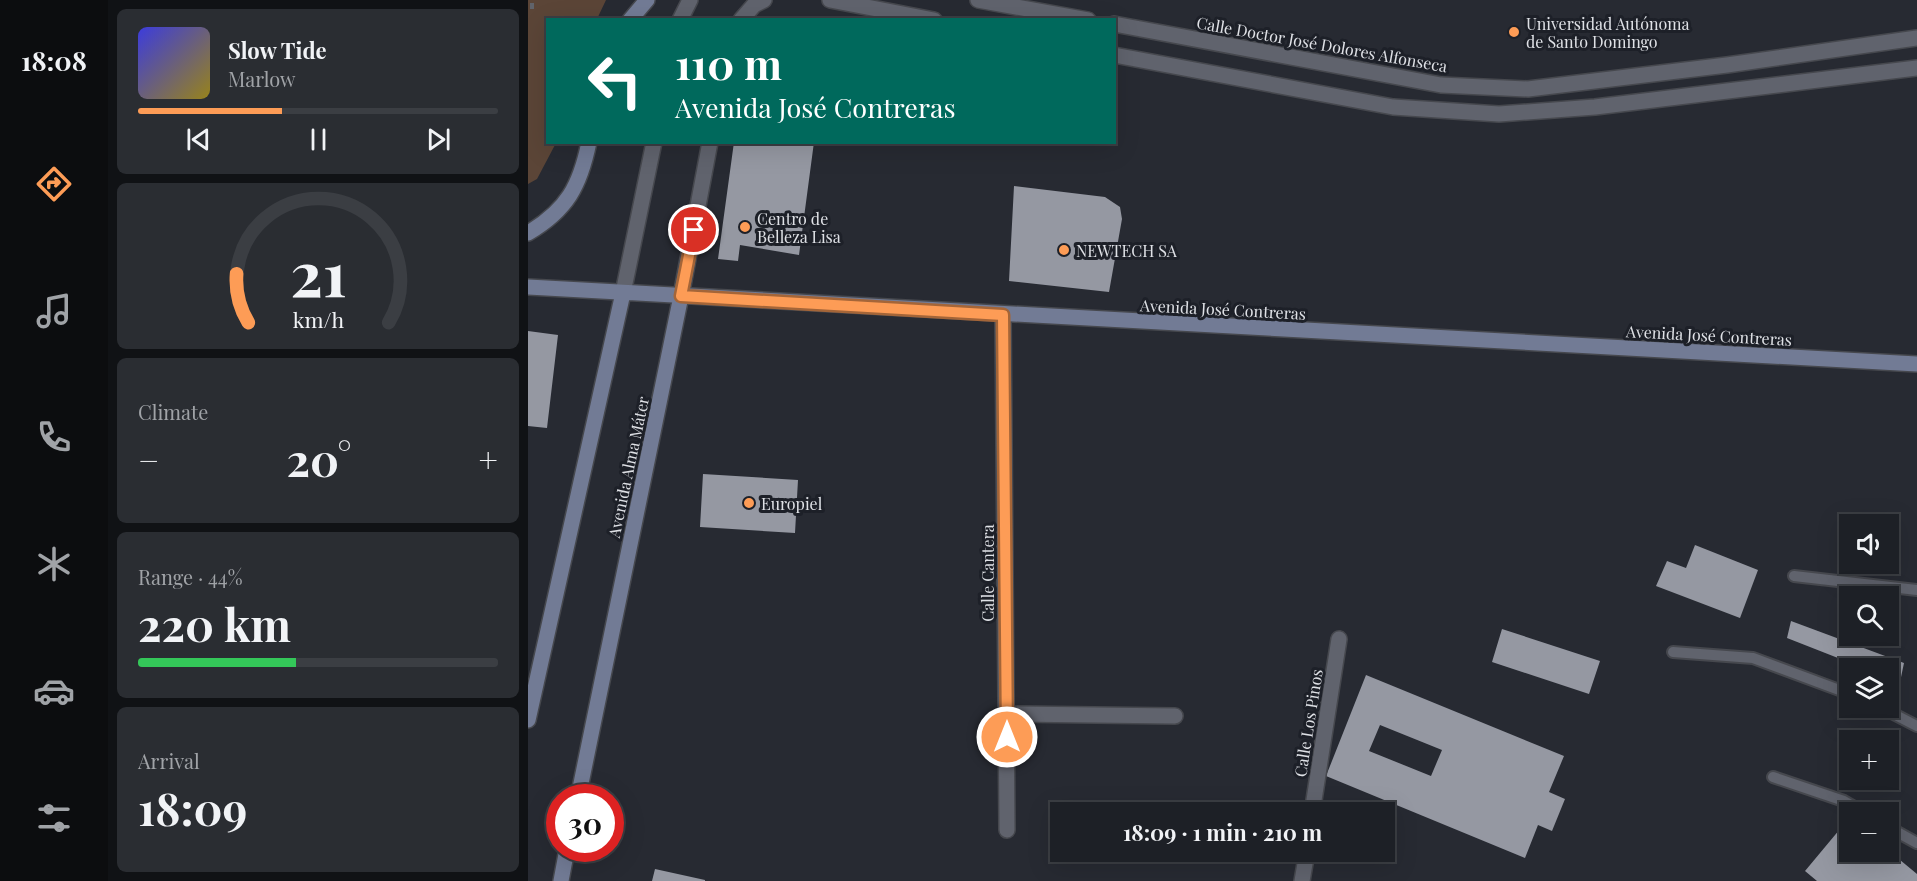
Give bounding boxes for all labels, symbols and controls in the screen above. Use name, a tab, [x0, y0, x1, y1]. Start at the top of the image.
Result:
street label: Calle Doctor José Dolores Alfonseca	[1195, 12, 1449, 76]
place label: Universidad Autónoma de Santo Domingo	[1526, 13, 1690, 52]
marker: Universidad Autónoma de Santo Domingo	[1507, 25, 1521, 39]
text: Slow Tide	[228, 35, 327, 65]
text: 110 m	[675, 35, 782, 91]
text: 18:08	[21, 42, 87, 78]
icon: left	[576, 42, 654, 120]
text: Marlow	[228, 65, 296, 92]
text: Avenida José Contreras	[675, 89, 955, 125]
icon: previous	[182, 123, 215, 156]
icon: pause	[302, 123, 335, 156]
icon: next	[422, 123, 455, 156]
icon: directions	[33, 163, 75, 205]
pin	[668, 204, 719, 255]
place label: Centro de Belleza Lisa	[757, 208, 841, 247]
icon: arrive	[677, 213, 710, 246]
marker: Centro de Belleza Lisa	[738, 220, 752, 234]
text: 21	[290, 229, 346, 313]
place label: NEWTECH SA	[1076, 240, 1178, 261]
marker: NEWTECH SA	[1057, 243, 1071, 257]
icon: music	[33, 290, 75, 332]
street label: Avenida José Contreras	[1138, 294, 1307, 324]
text: km/h	[292, 306, 344, 334]
street label: Avenida José Contreras	[1624, 320, 1793, 350]
street label: Avenida Alma Máter	[603, 394, 653, 541]
text: Climate	[138, 398, 208, 425]
icon: phone	[33, 416, 75, 458]
text: 20°	[287, 428, 351, 488]
text: −	[138, 437, 159, 481]
text: +	[479, 437, 498, 481]
place label: Europiel	[761, 493, 823, 514]
marker: Europiel	[742, 496, 756, 510]
map controls	[1839, 514, 1899, 862]
button: sound	[1839, 514, 1899, 574]
street label: Calle Cantera	[977, 524, 998, 622]
icon: climate	[33, 543, 75, 585]
text: Range · 44%	[138, 563, 243, 590]
button: search	[1839, 586, 1899, 646]
text: 220 km	[138, 593, 291, 653]
button: layers	[1839, 658, 1899, 718]
street label: Calle Los Pinos	[1289, 668, 1327, 778]
icon: car	[33, 670, 75, 712]
position arrow	[975, 705, 1039, 769]
button: +	[1839, 730, 1899, 790]
text: Arrival	[138, 747, 200, 774]
text: 18:09	[138, 777, 247, 837]
speed limit sign: 30	[546, 784, 624, 862]
icon: filters	[33, 797, 75, 839]
button: −	[1839, 802, 1899, 862]
text: 18:09 · 1 min · 210 m	[1123, 817, 1322, 847]

